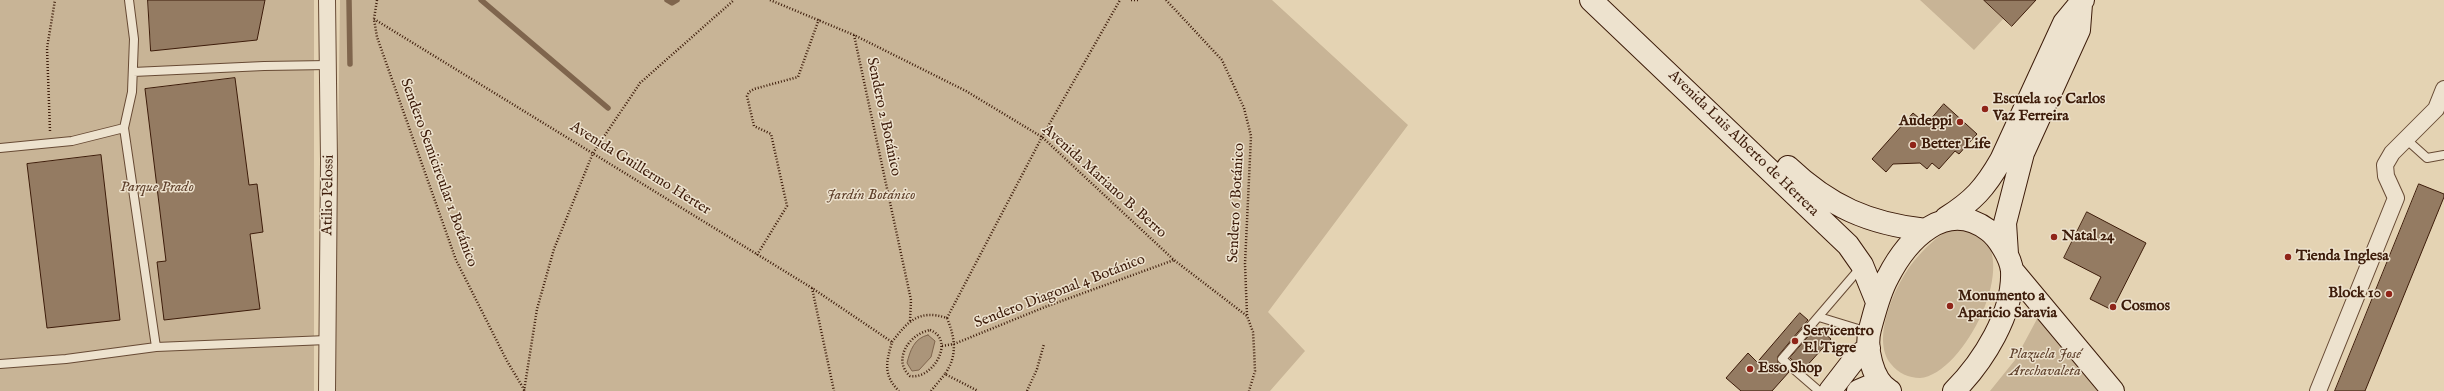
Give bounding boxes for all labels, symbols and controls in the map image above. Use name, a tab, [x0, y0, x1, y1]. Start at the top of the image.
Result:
street label: Sendero 2 Botánico	[862, 56, 904, 178]
street label: Avenida Luis Alberto de Herrera	[1664, 67, 1822, 221]
street label: Sendero Semicircular 1 Botánico	[396, 76, 480, 270]
place label: Escuela 105 Carlos Vaz Ferreira	[1993, 91, 2105, 126]
marker: Escuela 105 Carlos Vaz Ferreira	[1980, 104, 1990, 114]
place label: Audeppi	[1899, 113, 1952, 131]
marker: Audeppi	[1955, 117, 1965, 127]
street label: Avenida Guillermo Herter	[566, 118, 714, 220]
street label: Avenida Mariano B. Berro	[1038, 121, 1170, 243]
place label: Better Life	[1921, 136, 1991, 154]
marker: Better Life	[1908, 140, 1918, 150]
street label: Sendero 6 Botánico	[1225, 143, 1249, 263]
street label: Atilio Pelossi	[319, 154, 339, 236]
park label: Parque Prado	[120, 179, 194, 197]
park label: Jardín Botánico	[827, 187, 915, 205]
place label: Natal 24	[2062, 228, 2114, 246]
marker: Natal 24	[2049, 232, 2059, 242]
place label: Tienda Inglesa	[2296, 248, 2389, 266]
street label: Sendero Diagonal 4 Botánico	[972, 251, 1148, 333]
marker: Tienda Inglesa	[2283, 252, 2293, 262]
place label: Block 10	[2328, 285, 2381, 303]
place label: Monumento a Aparicio Saravia	[1958, 288, 2057, 323]
marker: Block 10	[2384, 289, 2394, 299]
place label: Cosmos	[2121, 298, 2170, 316]
marker: Monumento a Aparicio Saravia	[1945, 301, 1955, 311]
marker: Cosmos	[2108, 302, 2118, 312]
place label: Servicentro El Tigre	[1803, 323, 1874, 358]
marker: Servicentro El Tigre	[1790, 336, 1800, 346]
park label: Plazuela José Arechavaleta	[2009, 346, 2081, 381]
place label: Esso Shop	[1758, 360, 1822, 378]
marker: Esso Shop	[1745, 364, 1755, 374]

